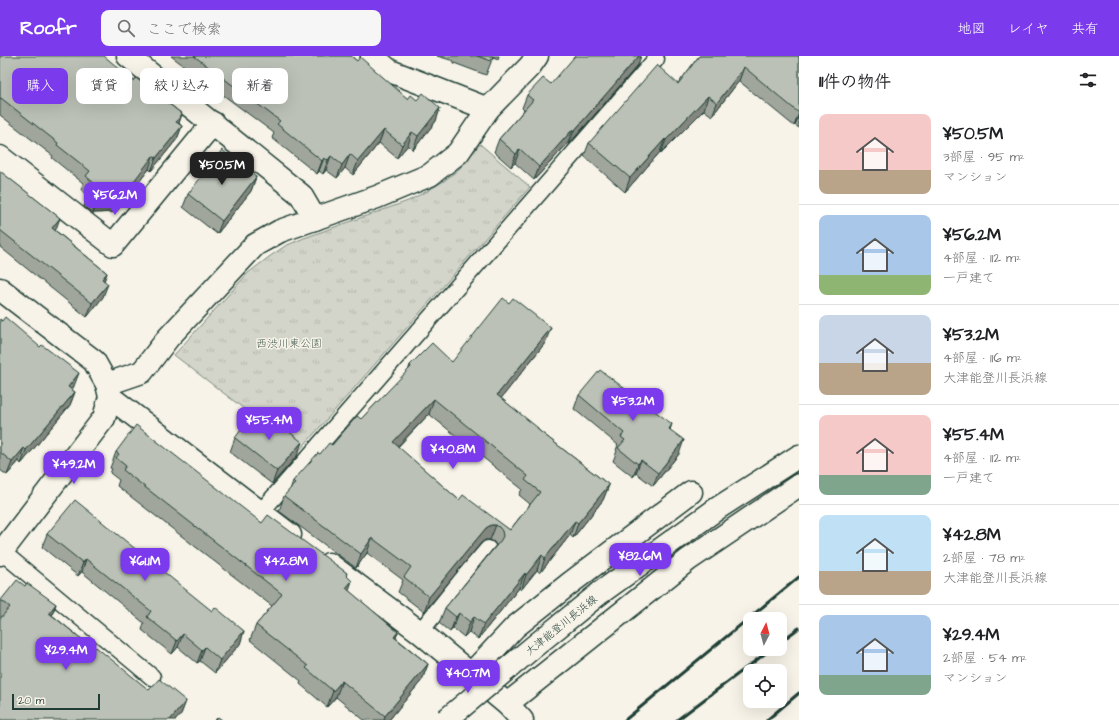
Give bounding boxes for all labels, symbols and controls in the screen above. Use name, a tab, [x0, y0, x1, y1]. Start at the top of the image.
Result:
search box	[101, 10, 381, 46]
text: Roofr	[20, 15, 77, 42]
icon: search	[115, 17, 137, 39]
text: ここで検索	[147, 19, 222, 40]
text: 地図	[958, 19, 986, 39]
text: レイヤ	[1008, 19, 1049, 39]
text: 共有	[1071, 19, 1099, 39]
chip: 購入	[12, 68, 68, 104]
chip: 賃貸	[76, 68, 132, 104]
chip: 絞り込み	[140, 68, 224, 104]
chip: 新着	[232, 68, 288, 104]
icon: filters	[1077, 69, 1099, 91]
text: 11件の物件	[819, 70, 891, 94]
text: ¥50.5M	[943, 122, 1003, 146]
icon: home	[851, 130, 899, 178]
text: 3部屋 · 95 m²	[943, 148, 1025, 166]
pin: ¥50.5M	[189, 152, 255, 186]
text: ¥50.5M	[199, 156, 245, 174]
text: マンション	[943, 168, 1007, 186]
pin: ¥56.2M	[82, 182, 148, 216]
text: ¥56.2M	[93, 186, 137, 204]
text: ¥56.2M	[943, 223, 1001, 247]
icon: home	[851, 231, 899, 279]
text: 4部屋 · 112 m²	[943, 249, 1021, 267]
text: 一戸建て	[943, 269, 995, 287]
text: ¥53.2M	[943, 323, 999, 347]
icon: home	[851, 331, 899, 379]
park label: 西渋川東公園	[256, 336, 322, 351]
text: 4部屋 · 116 m²	[943, 349, 1022, 367]
text: 大津能登川長浜線	[943, 369, 1047, 387]
pin: ¥53.2M	[600, 388, 666, 422]
text: ¥53.2M	[612, 392, 654, 410]
pin: ¥55.4M	[236, 407, 302, 441]
text: ¥55.4M	[246, 411, 292, 429]
text: ¥55.4M	[943, 423, 1004, 447]
icon: home	[851, 431, 899, 479]
pin: ¥40.8M	[420, 436, 486, 470]
text: ¥40.8M	[430, 440, 476, 458]
text: 4部屋 · 112 m²	[943, 449, 1021, 467]
pin: ¥49.2M	[41, 451, 107, 485]
text: ¥49.2M	[52, 455, 96, 473]
text: 一戸建て	[943, 469, 995, 487]
text: ¥42.8M	[943, 523, 1001, 547]
icon: home	[851, 531, 899, 579]
pin: ¥82.6M	[607, 543, 673, 577]
text: ¥82.6M	[618, 547, 662, 565]
pin: ¥61.1M	[112, 548, 178, 582]
pin: ¥42.8M	[253, 548, 319, 582]
text: 2部屋 · 78 m²	[943, 549, 1025, 567]
text: ¥61.1M	[129, 552, 161, 570]
text: ¥42.8M	[264, 552, 308, 570]
text: 大津能登川長浜線	[943, 569, 1047, 587]
street label: 大津能登川長浜線	[522, 592, 600, 659]
north arrow	[743, 612, 787, 656]
map controls	[743, 612, 787, 708]
text: ¥29.4M	[943, 623, 1000, 647]
icon: home	[851, 631, 899, 679]
pin: ¥29.4M	[33, 637, 99, 671]
text: ¥29.4M	[44, 641, 88, 659]
text: 2部屋 · 54 m²	[943, 649, 1027, 667]
pin: ¥40.7M	[435, 660, 501, 694]
text: ¥40.7M	[446, 664, 490, 682]
button: locate	[743, 664, 787, 708]
text: マンション	[943, 669, 1007, 687]
scale bar	[12, 692, 100, 711]
text: 20 m	[18, 693, 44, 708]

